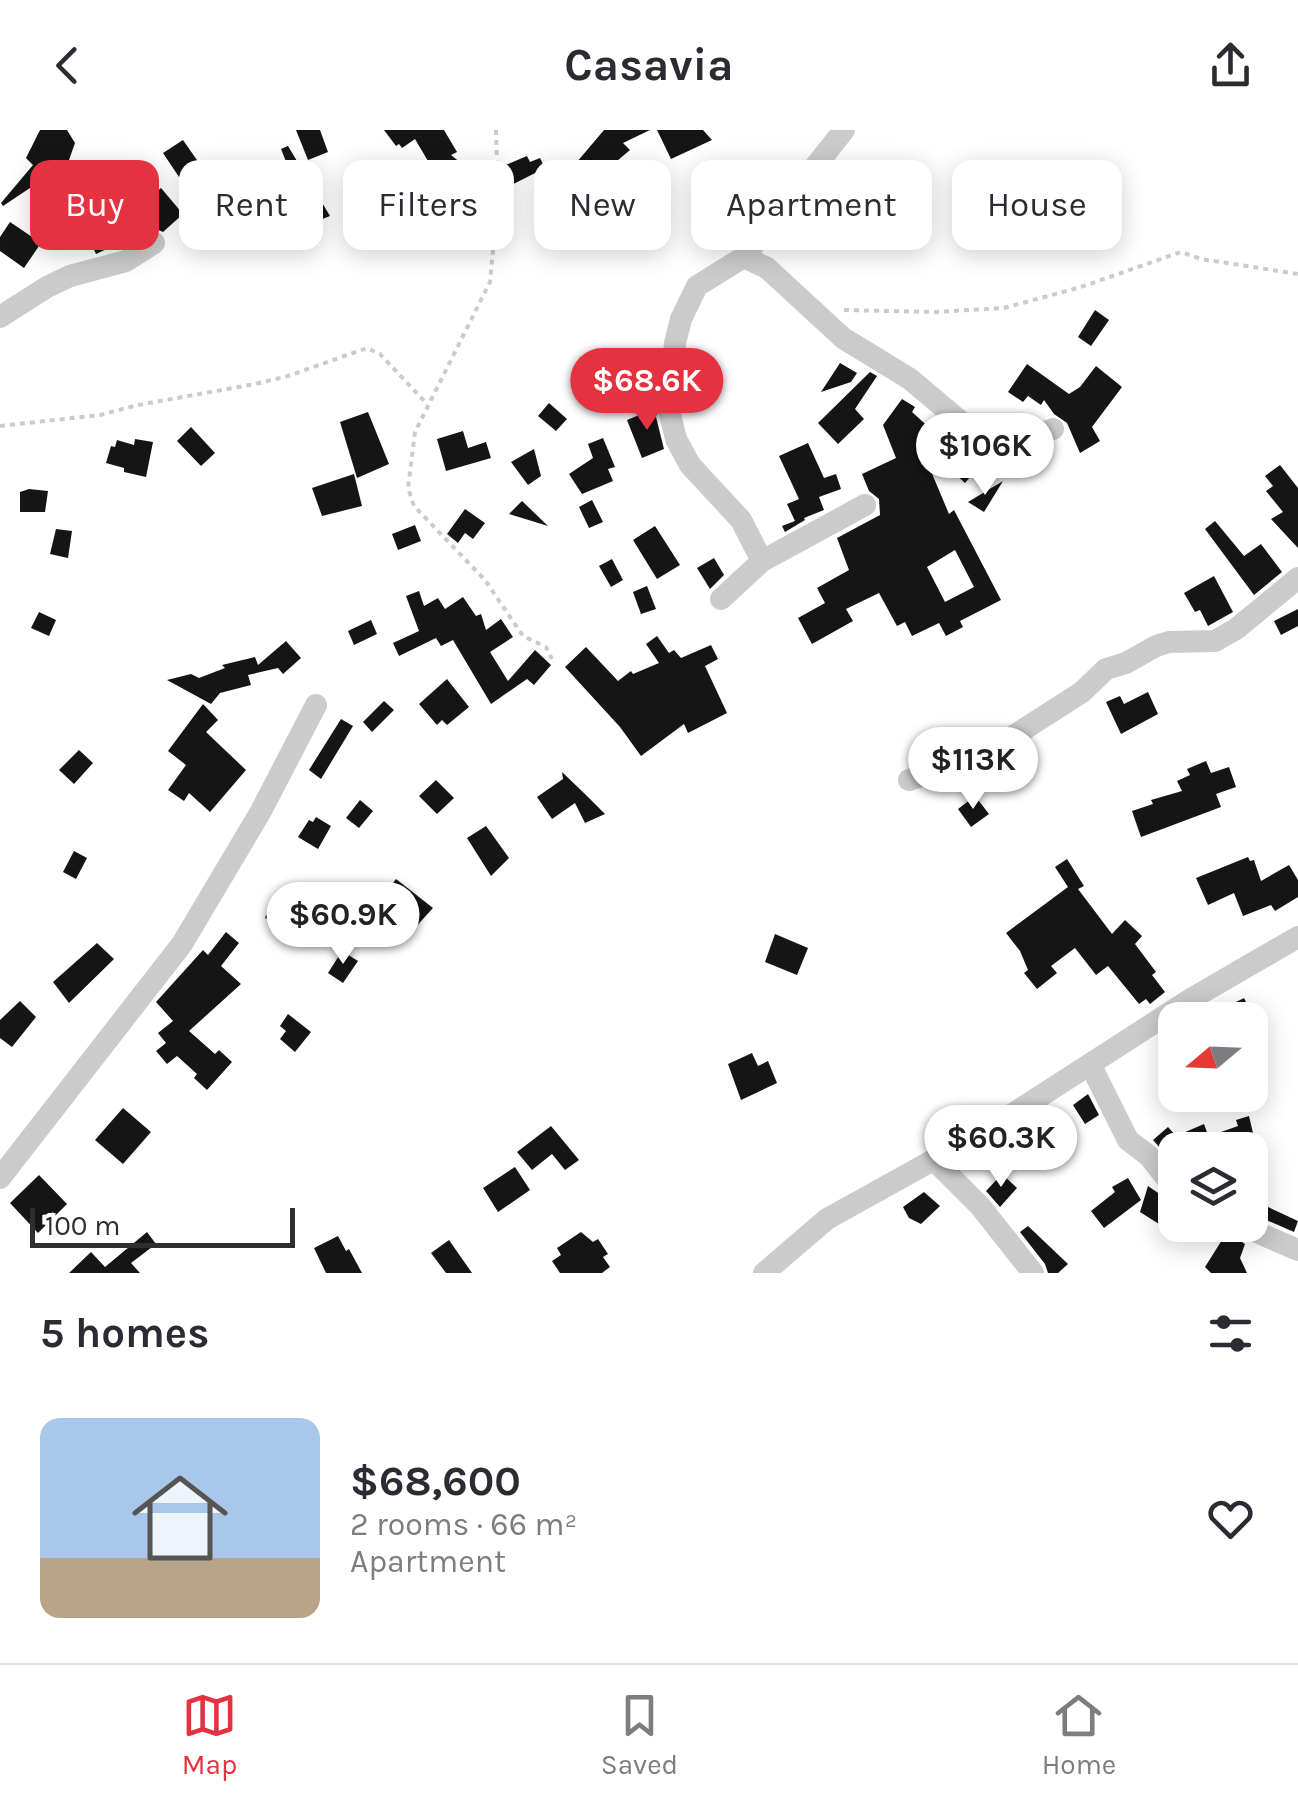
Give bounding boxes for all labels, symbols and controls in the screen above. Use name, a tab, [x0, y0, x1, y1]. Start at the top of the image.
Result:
icon: back	[40, 38, 95, 93]
icon: share	[1203, 38, 1258, 93]
text: Casavia	[564, 39, 734, 91]
chip: Buy	[30, 160, 159, 250]
chip: Rent	[179, 160, 323, 250]
chip: Filters	[343, 160, 514, 250]
chip: New	[534, 160, 671, 250]
chip: Apartment	[691, 160, 932, 250]
chip: House	[952, 160, 1122, 250]
pin: $68.6K	[566, 348, 728, 433]
text: $68.6K	[592, 362, 702, 399]
pin: $106K	[915, 413, 1055, 498]
text: $106K	[938, 427, 1032, 464]
pin: $113K	[903, 727, 1043, 812]
text: $113K	[930, 741, 1016, 778]
pin: $60.9K	[262, 882, 424, 967]
text: $60.9K	[288, 896, 398, 933]
north arrow	[1158, 1002, 1268, 1112]
map controls	[1158, 1002, 1268, 1242]
pin: $60.3K	[920, 1105, 1082, 1190]
text: $60.3K	[946, 1119, 1056, 1156]
button: layers	[1158, 1132, 1268, 1242]
scale bar	[30, 1203, 295, 1248]
text: 100 m	[45, 1209, 120, 1242]
icon: filters	[1203, 1306, 1258, 1361]
text: 5 homes	[40, 1308, 209, 1358]
text: $68,600	[350, 1456, 521, 1506]
icon: home	[120, 1458, 240, 1578]
icon: heart	[1203, 1491, 1258, 1546]
text: 2 rooms · 66 m²	[350, 1506, 577, 1543]
text: Apartment	[350, 1543, 506, 1580]
tab: Map	[182, 1688, 237, 1781]
tab: Saved	[601, 1688, 678, 1781]
tab: Home	[1042, 1688, 1116, 1781]

